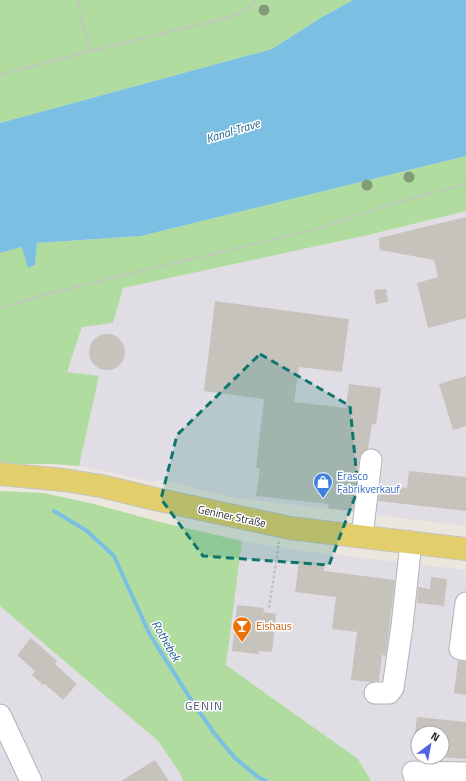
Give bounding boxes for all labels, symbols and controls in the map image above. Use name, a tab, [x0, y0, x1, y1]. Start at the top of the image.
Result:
water label: Kanal-Trave	[204, 113, 263, 148]
place label: Erasco Fabrikverkauf	[337, 468, 400, 497]
shop icon: Erasco Fabrikverkauf	[312, 471, 334, 499]
street label: Geniner Straße	[196, 501, 268, 531]
bar icon: Eishaus	[231, 615, 253, 643]
water label: Rothebek	[147, 617, 187, 666]
place label: Eishaus	[256, 618, 292, 634]
district label: GENIN	[185, 696, 223, 715]
north arrow	[410, 725, 450, 765]
text: N	[428, 728, 443, 745]

